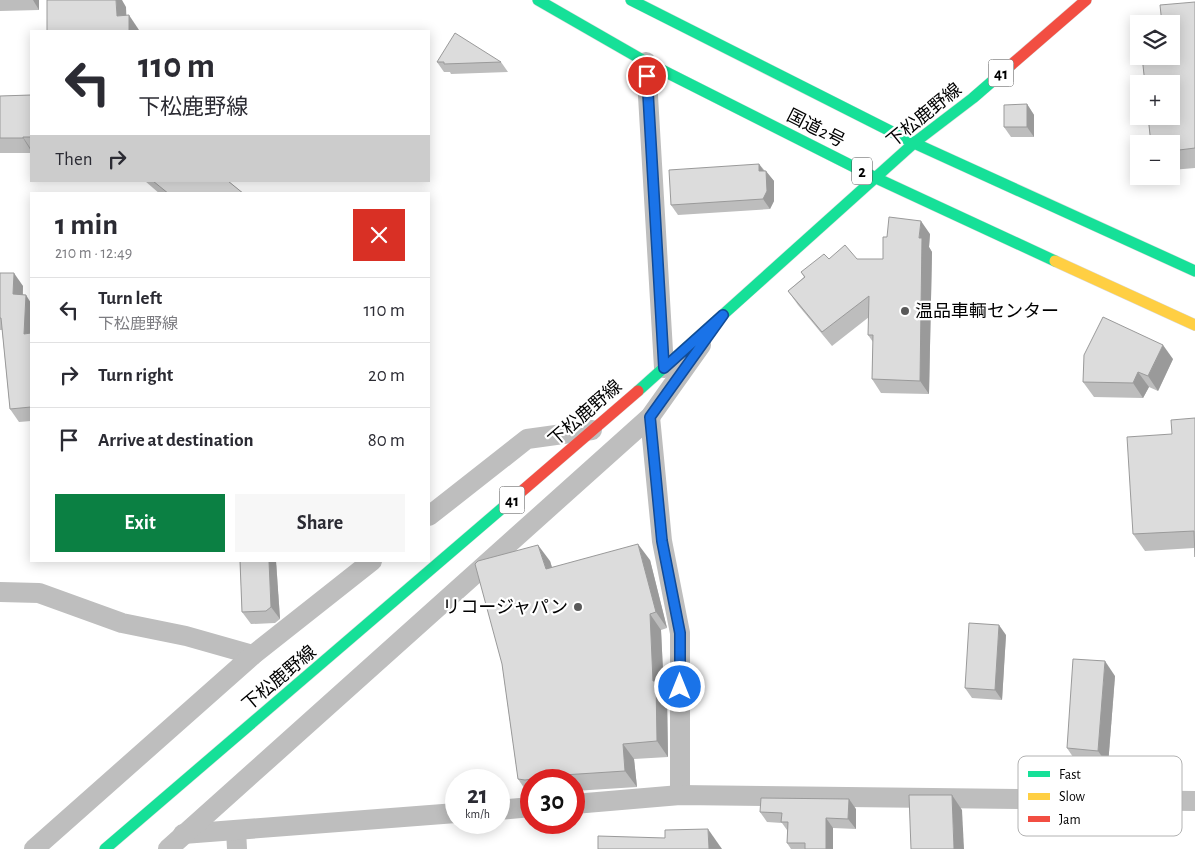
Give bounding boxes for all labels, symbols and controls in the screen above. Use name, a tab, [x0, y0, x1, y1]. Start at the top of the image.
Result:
map controls	[1130, 15, 1180, 185]
button: layers	[1130, 15, 1180, 65]
text: 110 m	[138, 49, 215, 84]
icon: left	[55, 50, 120, 115]
pin	[626, 55, 668, 97]
road number: 41	[988, 59, 1014, 86]
icon: arrive	[633, 62, 661, 90]
button: +	[1130, 75, 1180, 125]
street label: 下松鹿野線	[883, 79, 965, 151]
text: 下松鹿野線	[138, 96, 248, 118]
street label: 国道2号	[784, 105, 848, 151]
button: −	[1130, 135, 1180, 185]
icon: right	[103, 145, 131, 173]
text: Then	[55, 150, 93, 169]
road number: 2	[852, 158, 872, 185]
button: close	[353, 209, 405, 261]
text: 1 min	[55, 210, 118, 240]
text: 210 m · 12:49	[55, 245, 132, 261]
text: Turn left	[98, 289, 162, 308]
icon: left	[55, 296, 83, 324]
text: 110 m	[364, 301, 405, 320]
place label: 温品車輌センター	[915, 302, 1059, 321]
marker: 温品車輌センター	[899, 305, 911, 317]
text: 下松鹿野線	[98, 316, 178, 332]
icon: right	[55, 361, 83, 389]
text: Turn right	[98, 366, 173, 385]
text: 20 m	[368, 366, 405, 385]
street label: 下松鹿野線	[544, 376, 626, 450]
icon: arrive	[55, 426, 83, 454]
text: Arrive at destination	[98, 431, 254, 450]
text: 80 m	[368, 431, 405, 450]
road number: 41	[500, 486, 524, 514]
button: Exit	[55, 494, 225, 552]
button: Share	[235, 494, 405, 552]
place label: リコージャパン	[442, 598, 568, 617]
marker: リコージャパン	[572, 601, 584, 613]
street label: 下松鹿野線	[238, 641, 320, 715]
position arrow	[653, 660, 705, 712]
legend	[1018, 756, 1182, 836]
text: Fast	[1059, 768, 1081, 782]
speed limit sign: 30	[520, 769, 585, 834]
text: 21	[467, 783, 488, 808]
text: Slow	[1059, 790, 1086, 804]
text: km/h	[465, 808, 490, 820]
text: Jam	[1059, 813, 1081, 827]

